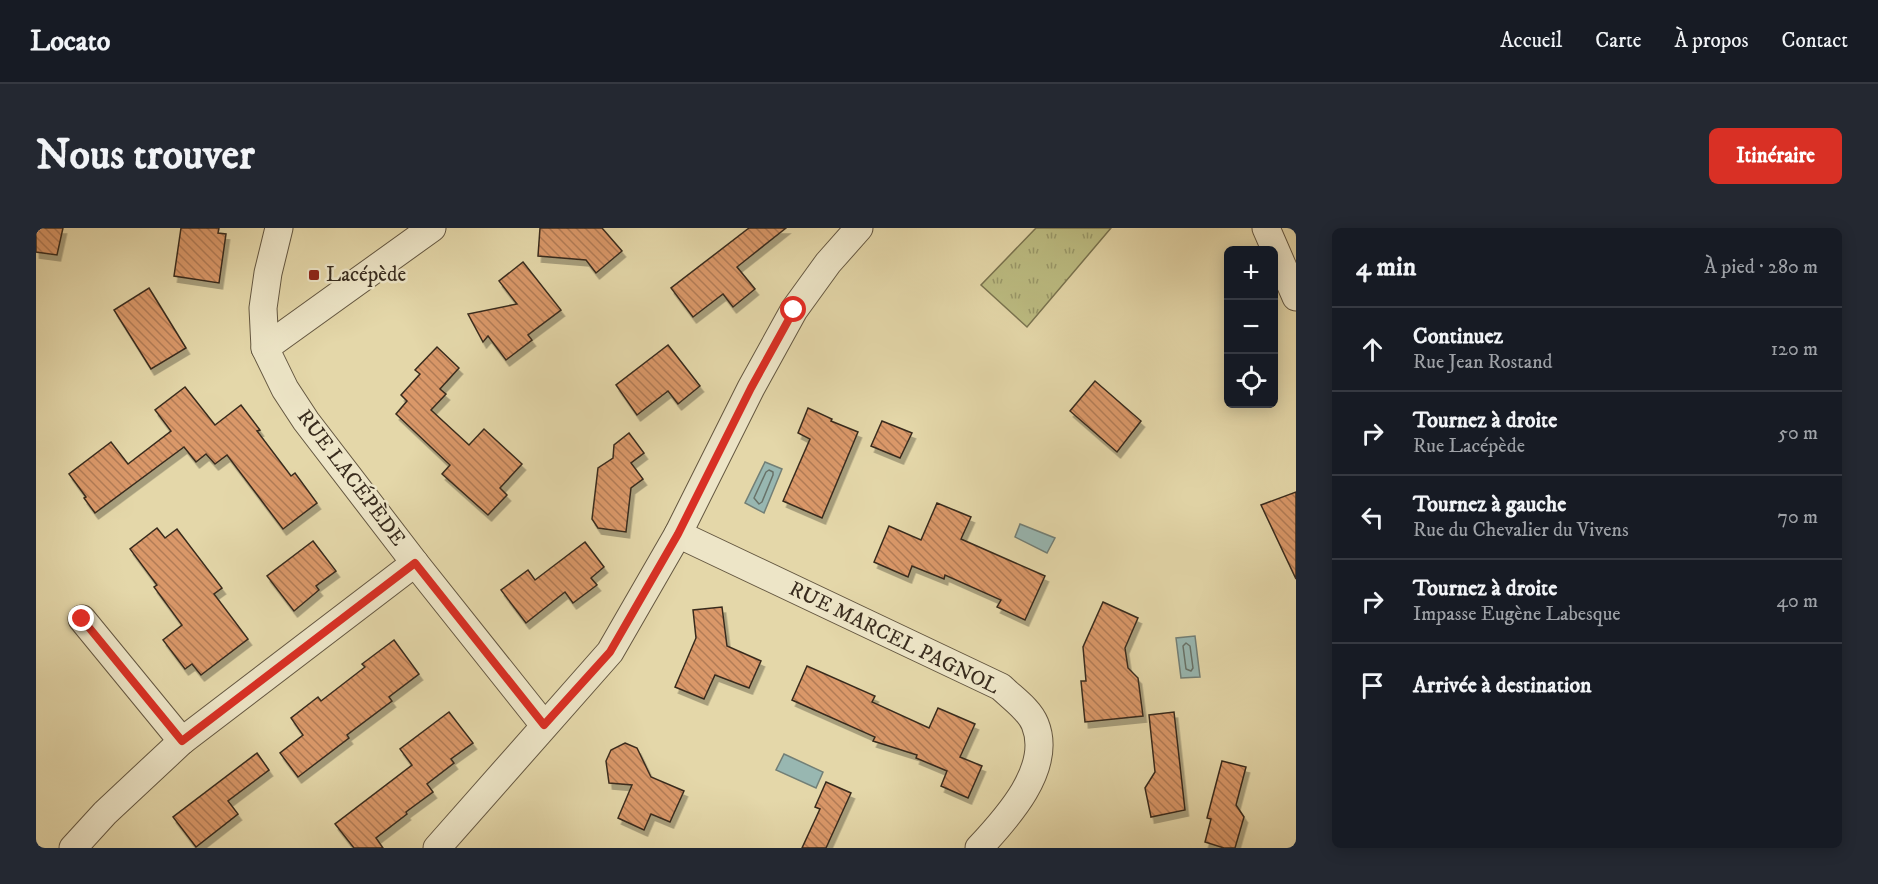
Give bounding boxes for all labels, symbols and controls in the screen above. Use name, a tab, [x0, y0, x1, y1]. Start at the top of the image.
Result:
text: Locato	[30, 24, 110, 59]
text: Accueil	[1500, 28, 1562, 54]
text: Carte	[1595, 28, 1641, 54]
text: À propos	[1674, 28, 1749, 54]
text: Contact	[1782, 28, 1848, 54]
button: Itinéraire	[1709, 128, 1842, 184]
text: Nous trouver	[36, 130, 255, 182]
map controls	[1224, 246, 1278, 408]
button: +	[1224, 246, 1278, 300]
text: 4 min	[1356, 251, 1416, 284]
text: À pied · 280 m	[1704, 255, 1818, 280]
place label: Lacépède	[326, 262, 407, 288]
marker: Lacépède	[307, 268, 321, 282]
route start	[780, 296, 806, 322]
button: −	[1224, 300, 1278, 354]
text: Continuez	[1413, 323, 1503, 350]
icon: ahead	[1356, 333, 1389, 366]
text: 120 m	[1771, 337, 1818, 362]
text: Rue Jean Rostand	[1413, 350, 1553, 375]
button: locate	[1224, 354, 1278, 408]
street label: RUE LACÉPÈDE	[291, 404, 412, 551]
text: Tournez à droite	[1413, 407, 1557, 434]
icon: right	[1356, 417, 1389, 450]
text: 50 m	[1778, 421, 1818, 446]
text: Rue Lacépède	[1413, 434, 1525, 459]
text: Tournez à gauche	[1413, 491, 1566, 518]
icon: left	[1356, 501, 1389, 534]
text: 70 m	[1777, 505, 1818, 530]
text: Rue du Chevalier du Vivens	[1413, 518, 1629, 543]
text: Tournez à droite	[1413, 575, 1557, 602]
street label: RUE MARCEL PAGNOL	[785, 576, 1003, 700]
icon: right	[1356, 585, 1389, 618]
text: 40 m	[1776, 589, 1818, 614]
text: Impasse Eugène Labesque	[1413, 602, 1621, 627]
route end	[68, 605, 94, 631]
icon: arrive	[1356, 669, 1389, 702]
text: Arrivée à destination	[1413, 672, 1592, 699]

